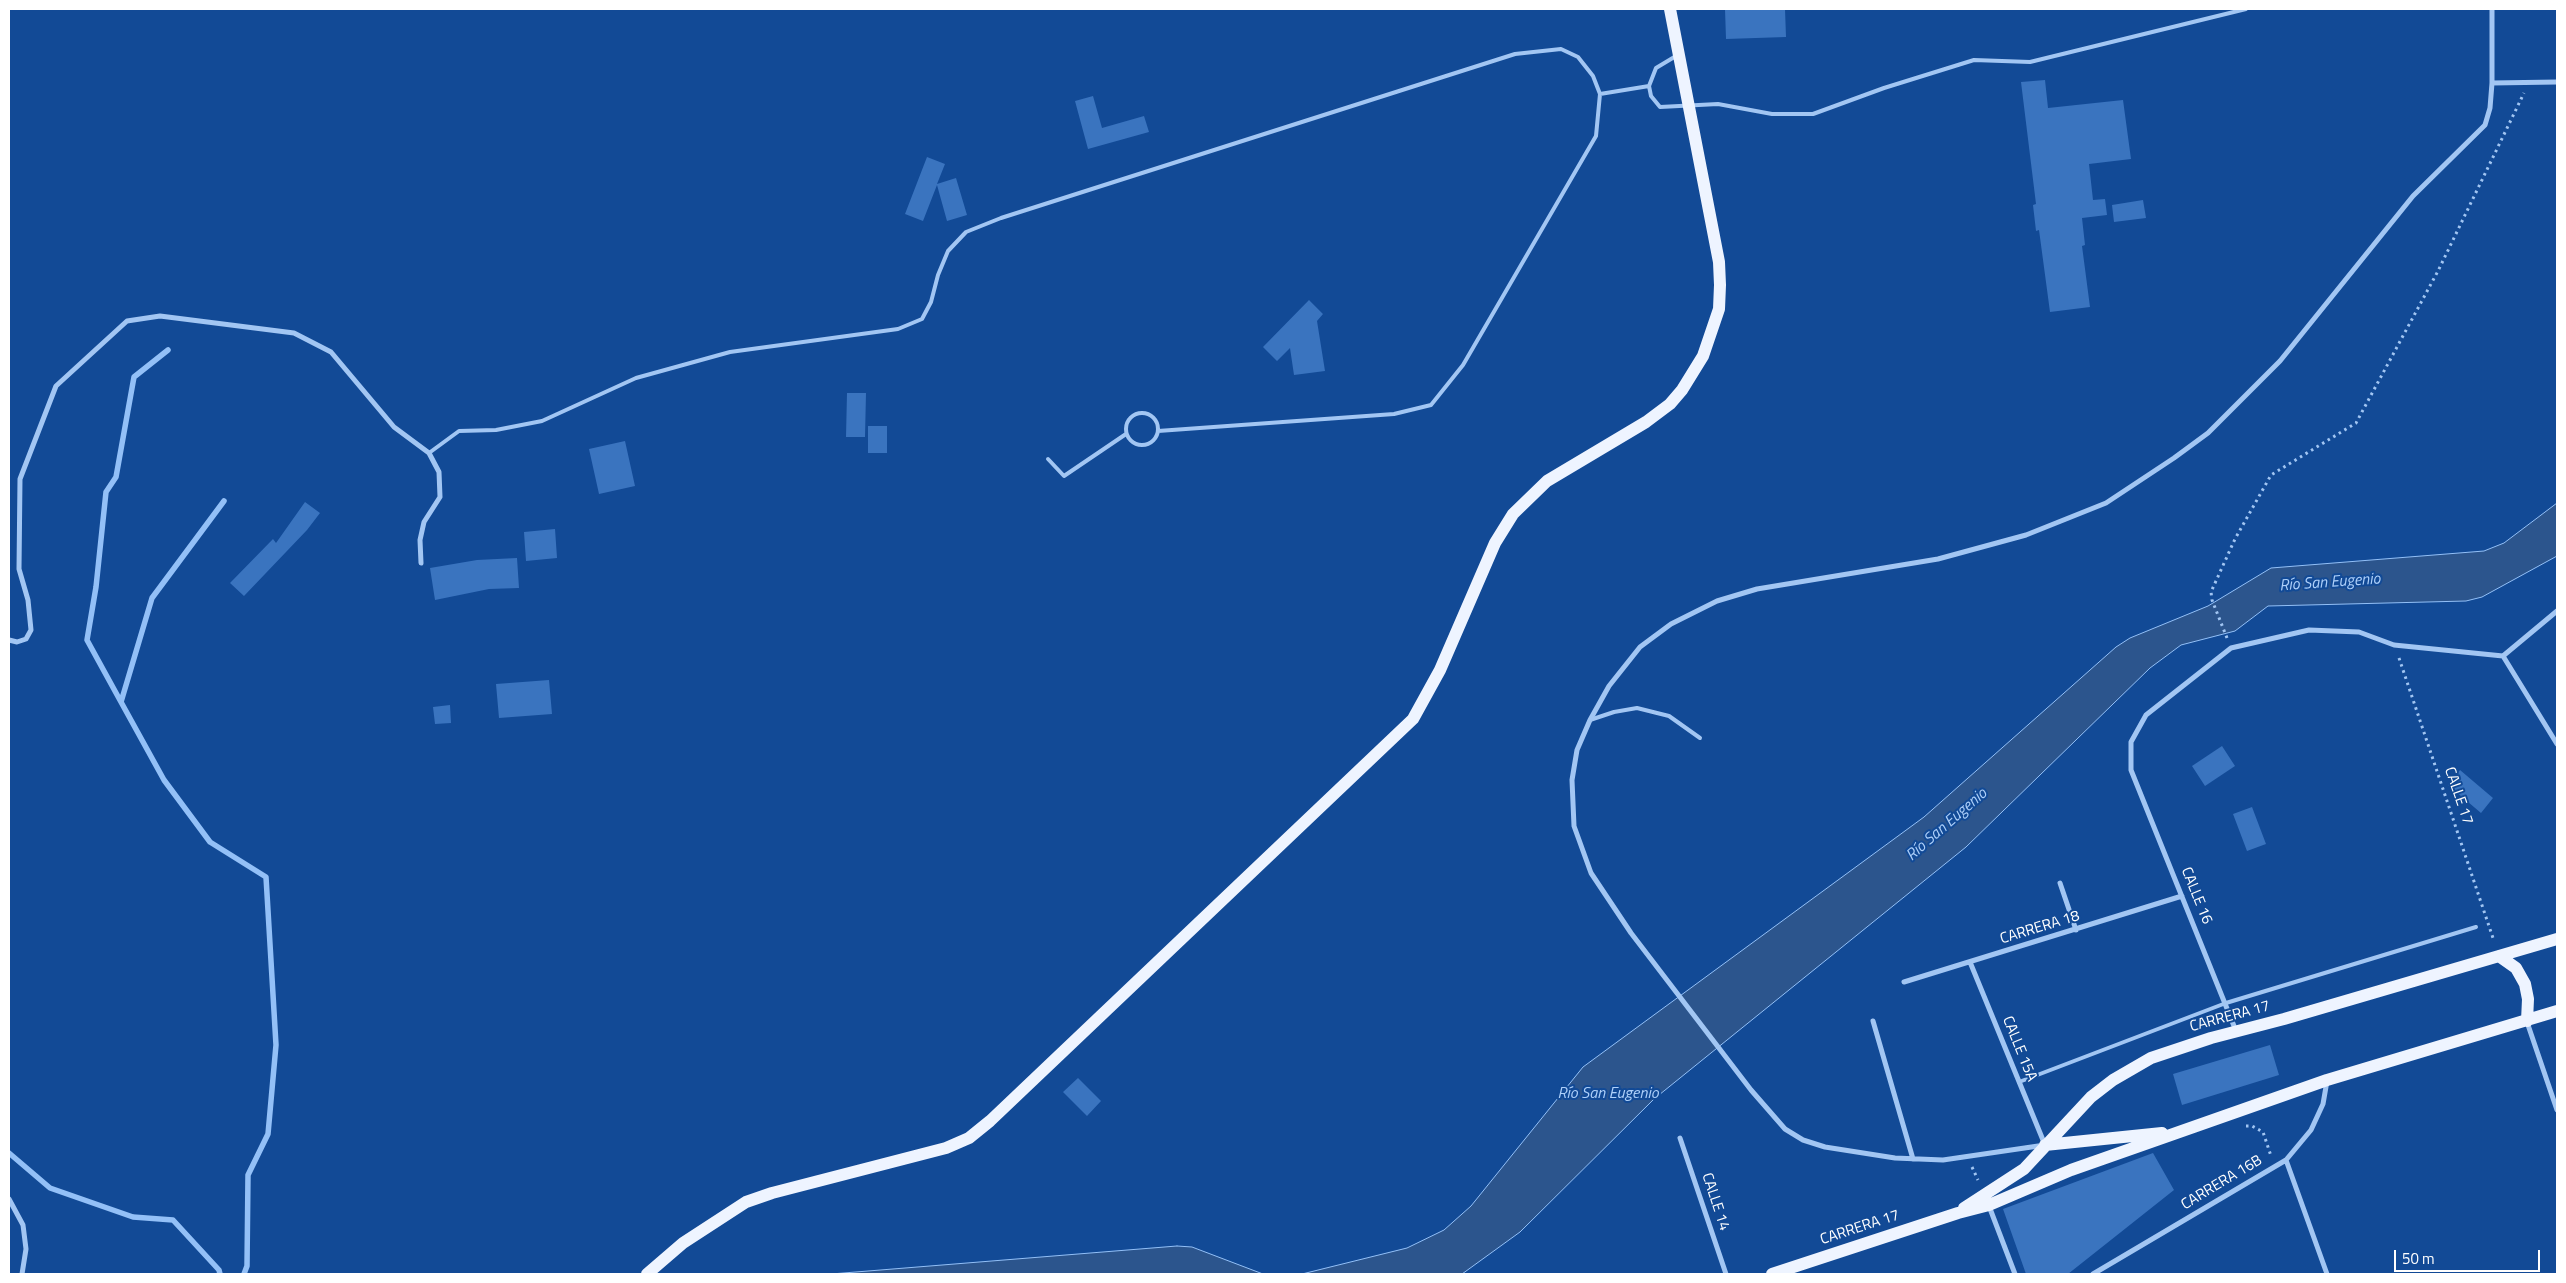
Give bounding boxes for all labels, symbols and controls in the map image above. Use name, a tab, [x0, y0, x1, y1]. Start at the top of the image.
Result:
water label: Río San Eugenio	[2279, 570, 2381, 596]
street label: CALLE 17	[2440, 765, 2476, 827]
water label: Río San Eugenio	[1903, 785, 1991, 865]
street label: CALLE 16	[2176, 865, 2216, 927]
street label: CARRERA 18	[1998, 907, 2082, 949]
street label: CARRERA 17	[2188, 998, 2272, 1036]
street label: CALLE 15A	[1998, 1014, 2040, 1084]
water label: Río San Eugenio	[1557, 1084, 1659, 1104]
street label: CARRERA 16B	[2178, 1152, 2266, 1214]
street label: CALLE 14	[1697, 1171, 1733, 1233]
street label: CARRERA 17	[1818, 1207, 1902, 1249]
scale bar	[2396, 1240, 2542, 1272]
text: 50 m	[2402, 1247, 2435, 1270]

